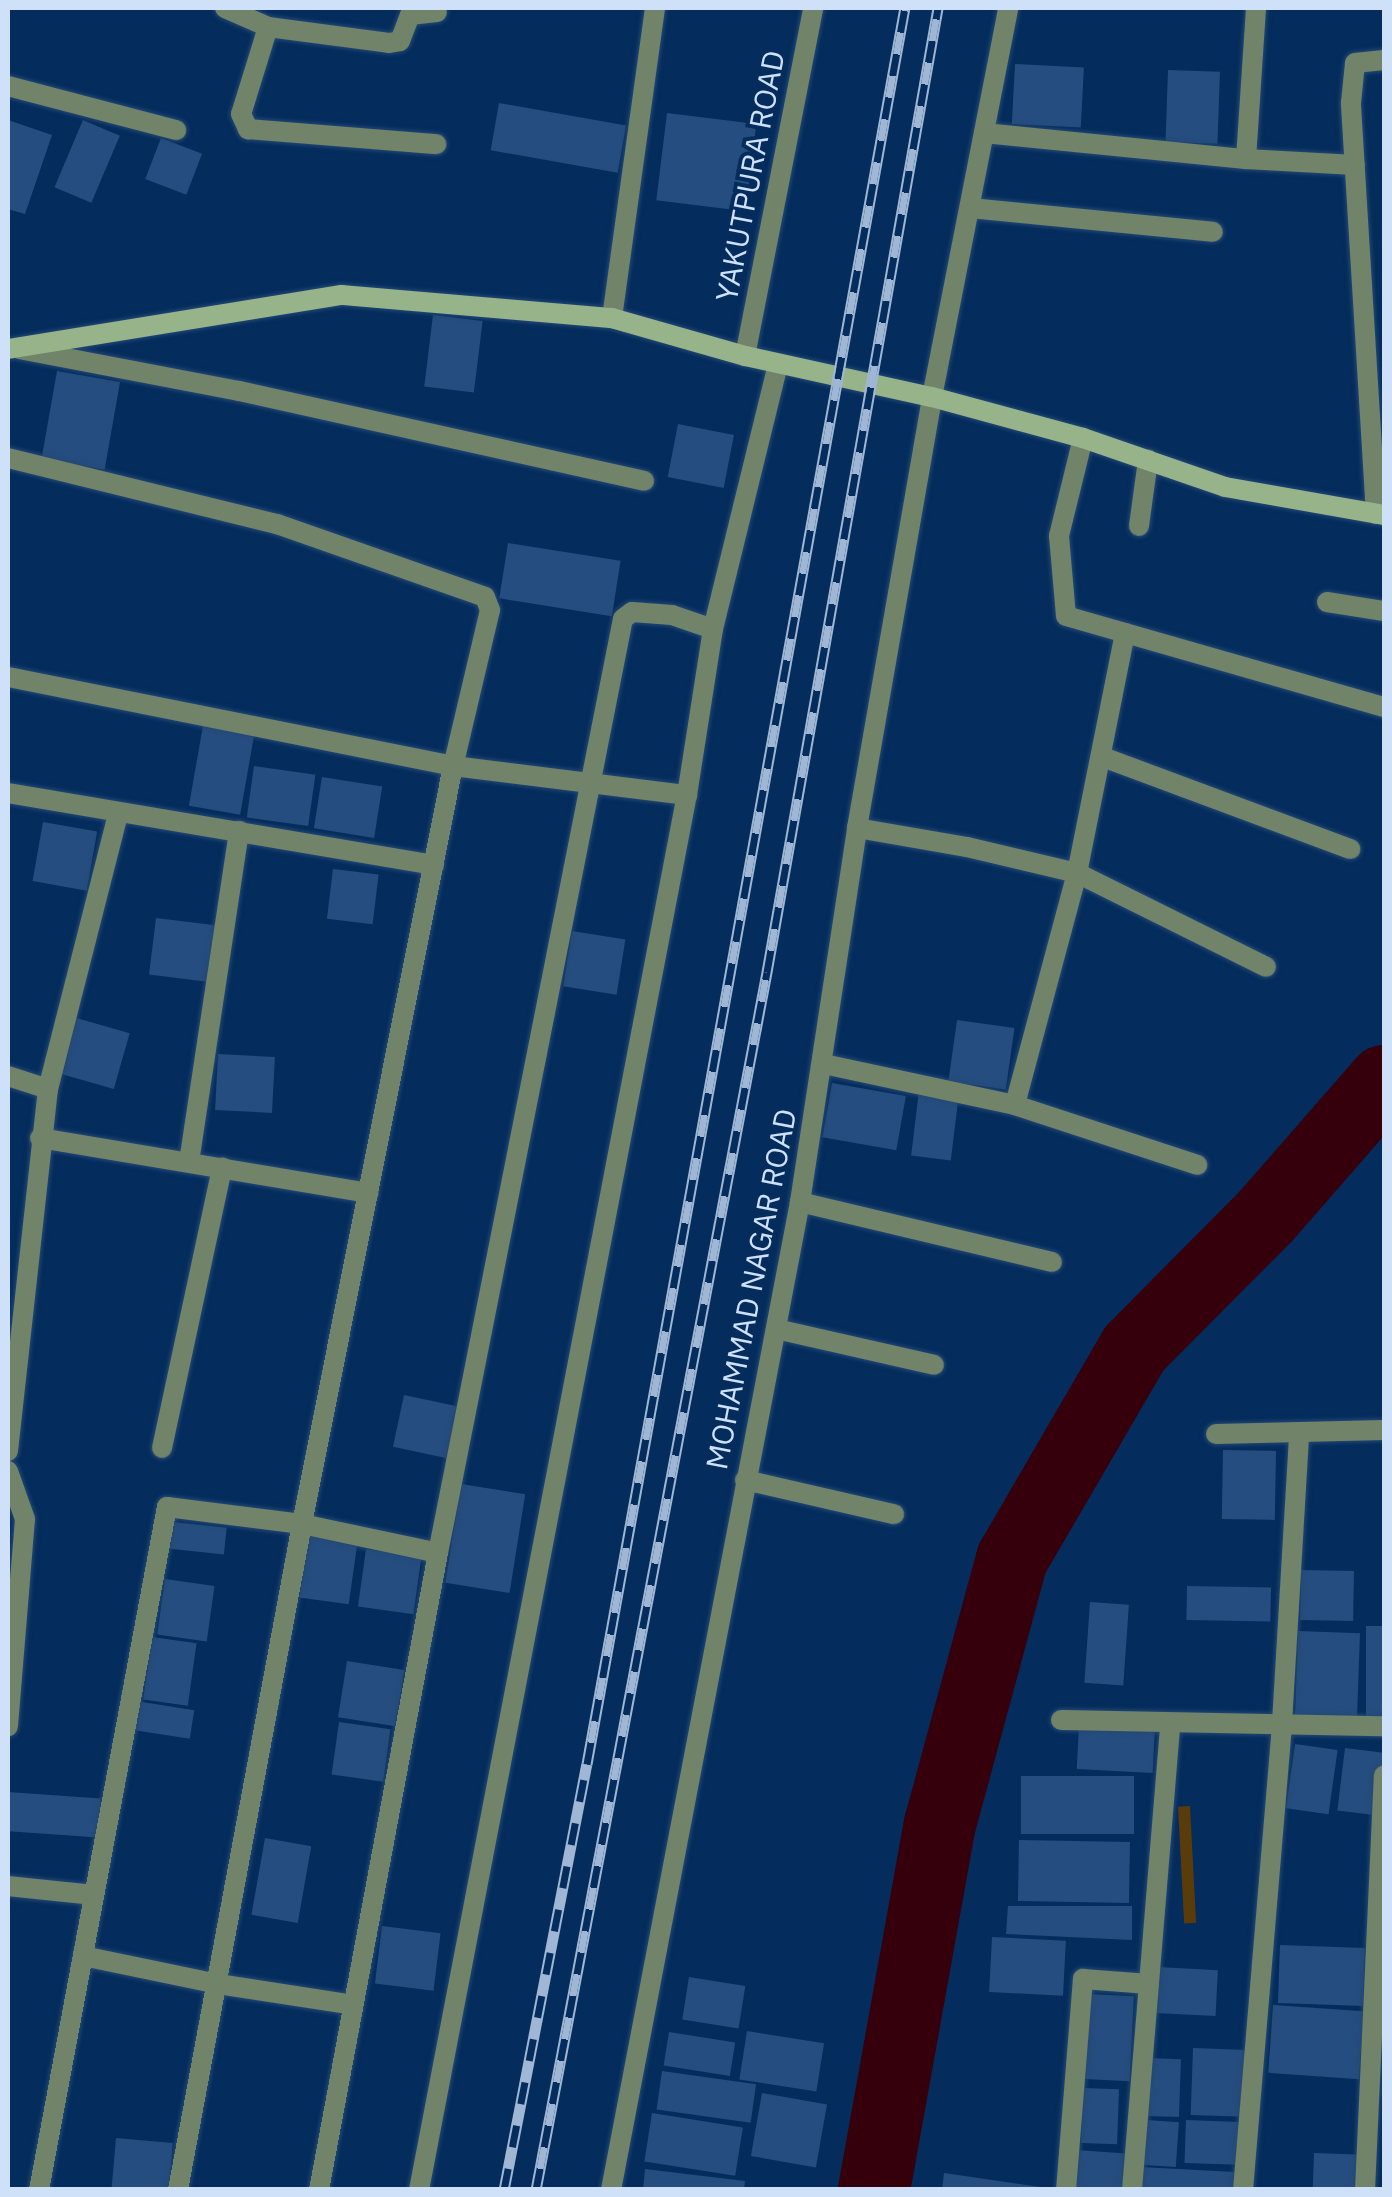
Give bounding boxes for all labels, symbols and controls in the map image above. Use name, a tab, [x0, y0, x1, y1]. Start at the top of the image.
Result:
street label: YAKUTPURA ROAD	[708, 47, 792, 305]
street label: MOHAMMAD NAGAR ROAD	[698, 1106, 804, 1472]

